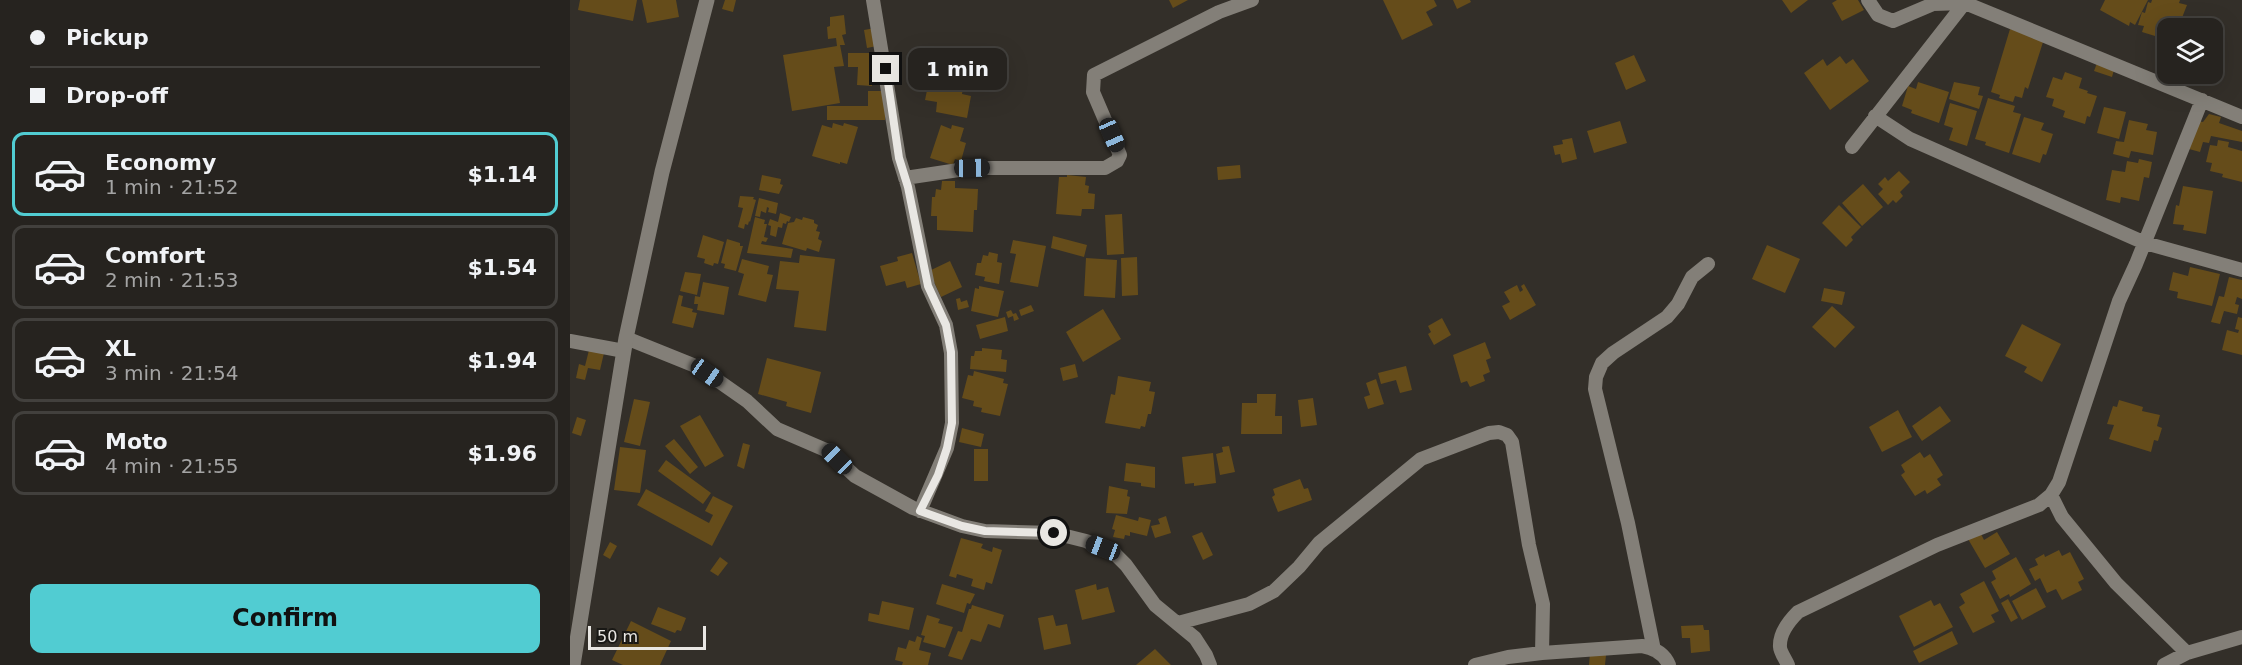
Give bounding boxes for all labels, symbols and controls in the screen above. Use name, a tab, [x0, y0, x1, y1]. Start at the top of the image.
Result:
map controls	[2157, 18, 2223, 84]
button: layers	[2157, 18, 2223, 84]
text: Pickup	[66, 25, 149, 50]
callout: 1 min	[907, 48, 1006, 90]
route end	[872, 55, 899, 82]
text: 1 min	[926, 57, 989, 81]
text: Drop-off	[66, 83, 168, 108]
car	[1096, 115, 1128, 155]
icon: car	[33, 147, 87, 201]
text: Economy	[105, 150, 216, 175]
car	[954, 159, 990, 177]
text: $1.14	[467, 162, 537, 187]
text: 1 min · 21:52	[105, 175, 239, 199]
icon: car	[33, 240, 87, 294]
text: Comfort	[105, 243, 205, 268]
text: $1.54	[467, 255, 537, 280]
text: 2 min · 21:53	[105, 268, 239, 292]
icon: car	[33, 333, 87, 387]
text: XL	[105, 336, 136, 361]
text: $1.94	[467, 348, 537, 373]
car	[687, 355, 727, 391]
text: 3 min · 21:54	[105, 361, 239, 385]
icon: car	[33, 426, 87, 480]
text: Moto	[105, 429, 168, 454]
car	[818, 440, 856, 478]
text: $1.96	[467, 441, 537, 466]
text: 4 min · 21:55	[105, 454, 239, 478]
route start	[1040, 519, 1067, 546]
car	[1083, 533, 1123, 563]
button: Confirm	[30, 584, 540, 653]
scale bar	[588, 623, 706, 650]
text: 50 m	[597, 627, 638, 646]

